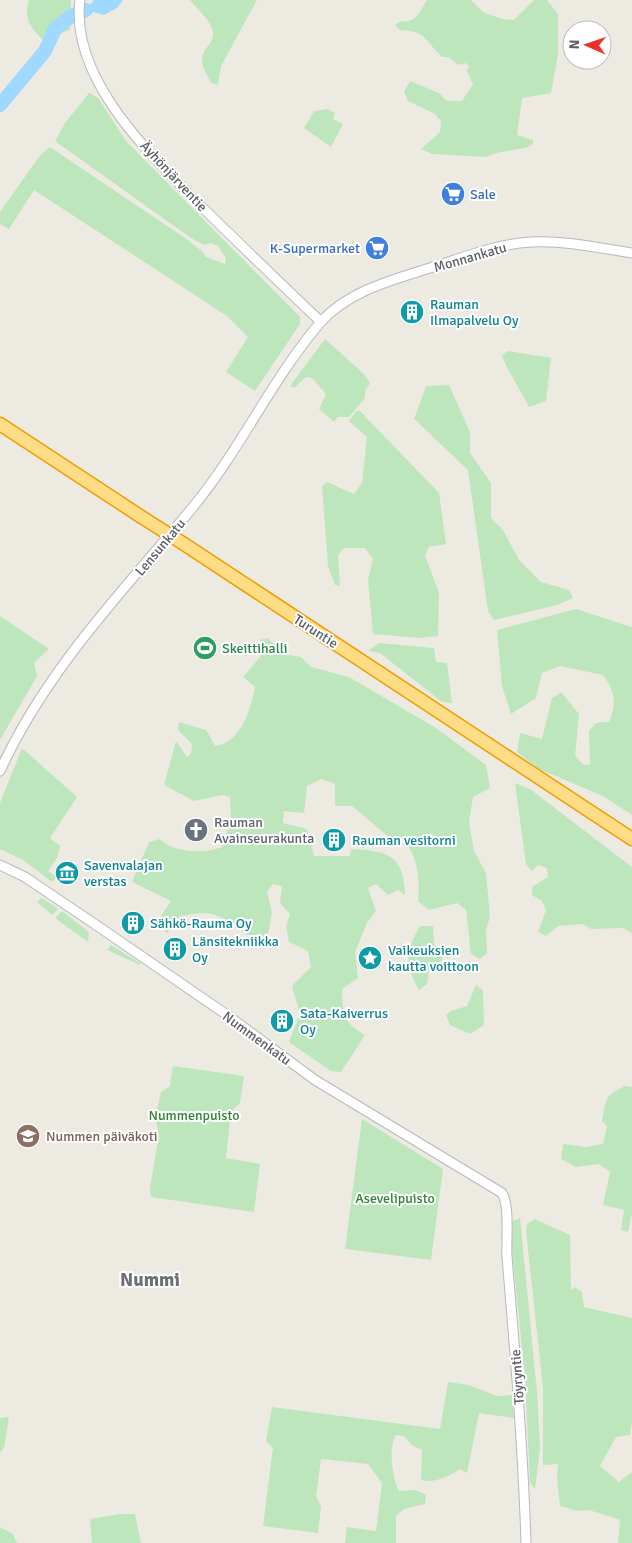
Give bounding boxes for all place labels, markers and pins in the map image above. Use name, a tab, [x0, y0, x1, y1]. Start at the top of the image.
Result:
supermarket icon: Sale	[440, 181, 466, 207]
place label: Sale	[470, 186, 496, 203]
supermarket icon: K-Supermarket	[364, 235, 390, 261]
place label: K-Supermarket	[270, 240, 360, 257]
place label: Rauman Ilmapalvelu Oy	[430, 296, 519, 329]
building icon: Rauman Ilmapalvelu Oy	[399, 299, 425, 325]
sports icon: Skeittihalli	[192, 635, 218, 661]
place label: Skeittihalli	[222, 640, 287, 657]
place label: Rauman Avainseurakunta	[214, 814, 314, 847]
church icon: Rauman Avainseurakunta	[183, 817, 209, 843]
building icon: Rauman vesitorni	[321, 827, 347, 853]
place label: Rauman vesitorni	[352, 832, 456, 849]
place label: Savenvalajan verstas	[84, 857, 163, 890]
museum icon: Savenvalajan verstas	[54, 860, 80, 886]
building icon: Sähkö-Rauma Oy	[120, 910, 146, 936]
place label: Sähkö-Rauma Oy	[150, 915, 252, 932]
place label: Länsitekniikka Oy	[192, 933, 279, 966]
building icon: Länsitekniikka Oy	[162, 936, 188, 962]
place label: Vaikeuksien kautta voittoon	[388, 942, 479, 975]
place icon: Vaikeuksien kautta voittoon	[357, 945, 383, 971]
place label: Sata-Kaiverrus Oy	[300, 1005, 388, 1038]
building icon: Sata-Kaiverrus Oy	[269, 1008, 295, 1034]
school or university icon: Nummen päiväkoti	[15, 1123, 41, 1149]
place label: Nummen päiväkoti	[46, 1128, 158, 1145]

